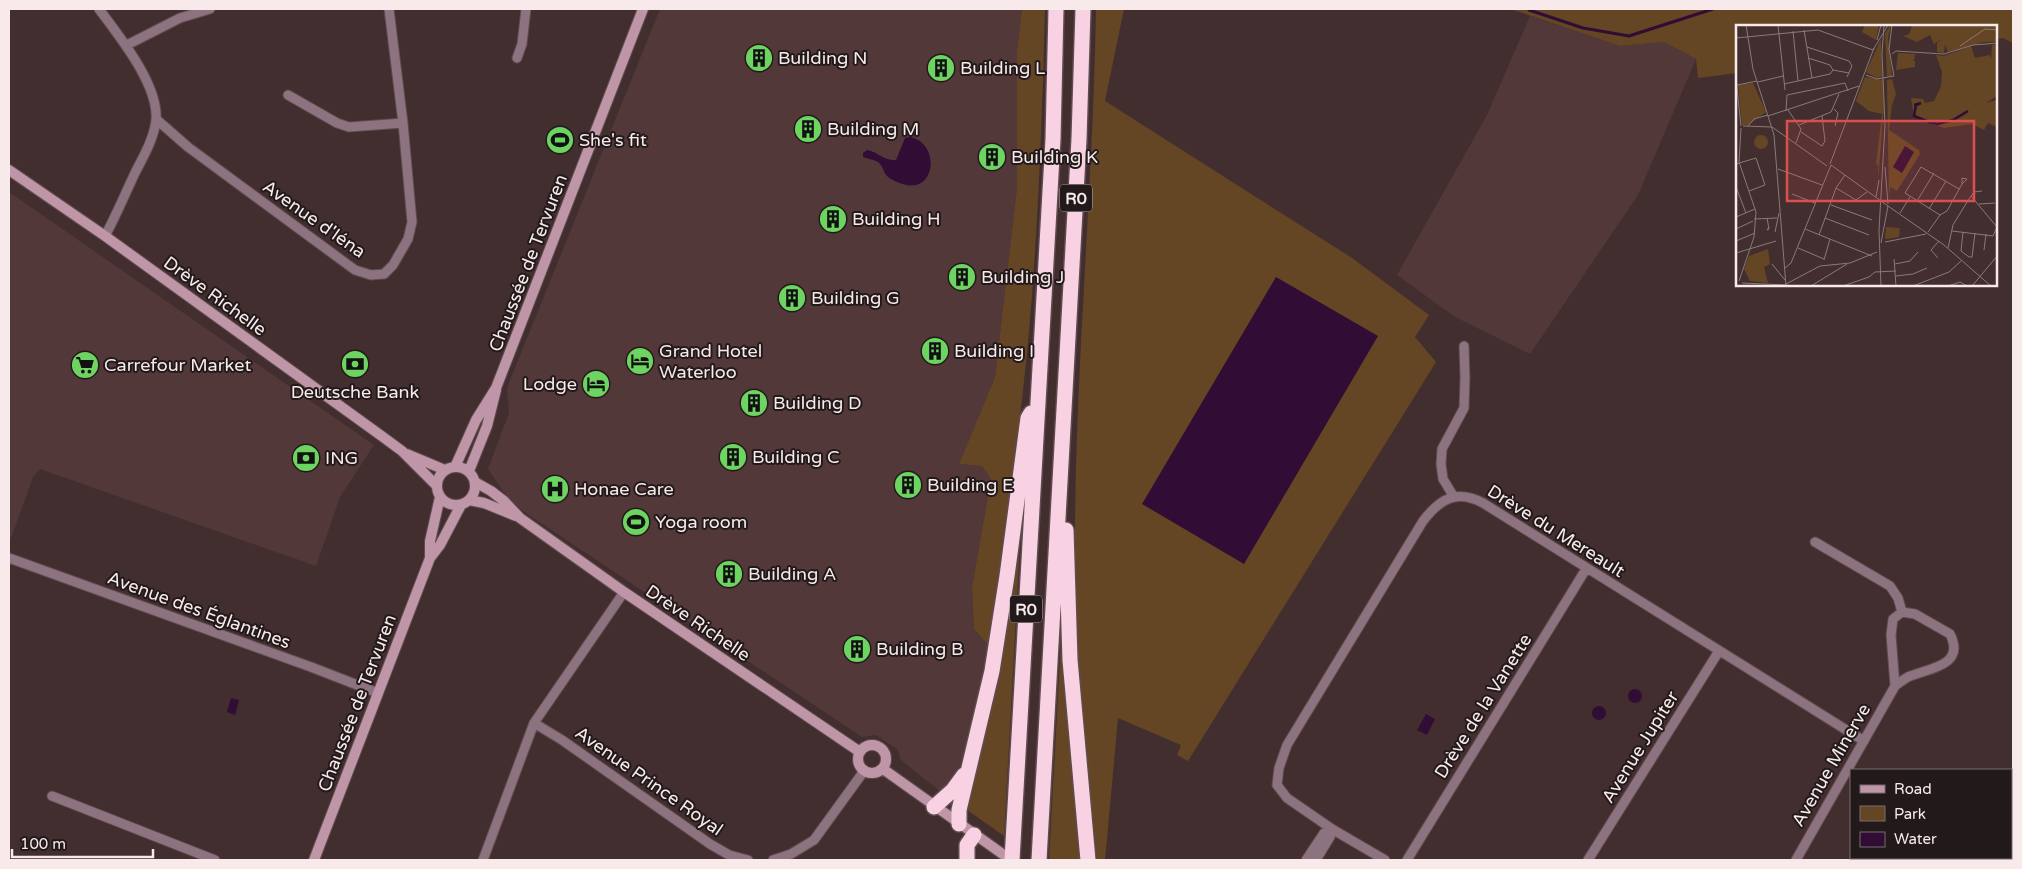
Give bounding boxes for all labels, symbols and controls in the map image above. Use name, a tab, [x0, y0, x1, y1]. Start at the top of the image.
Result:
inset map	[1736, 25, 1997, 286]
building icon: Building N	[744, 43, 774, 73]
place label: Building N	[778, 47, 868, 69]
building icon: Building L	[926, 53, 956, 83]
place label: Building L	[960, 57, 1046, 79]
building icon: Building M	[793, 114, 823, 144]
place label: Building M	[827, 118, 920, 140]
sports icon: She's fit	[545, 125, 575, 155]
place label: She's fit	[579, 129, 647, 151]
building icon: Building K	[977, 142, 1007, 172]
place label: Building K	[1011, 146, 1098, 168]
street label: Chaussée de Tervuren	[484, 171, 572, 355]
street label: Avenue d'Iéna	[258, 175, 370, 263]
road number: R0	[1060, 184, 1092, 212]
building icon: Building H	[818, 204, 848, 234]
place label: Building H	[852, 208, 941, 230]
street label: Drève Richelle	[159, 251, 271, 341]
building icon: Building J	[947, 262, 977, 292]
place label: Building J	[981, 266, 1065, 288]
building icon: Building G	[777, 283, 807, 313]
place label: Building G	[811, 287, 900, 309]
building icon: Building I	[920, 336, 950, 366]
place label: Grand Hotel Waterloo	[659, 340, 762, 383]
place label: Building I	[954, 340, 1034, 362]
hotel icon: Grand Hotel Waterloo	[625, 346, 655, 376]
bank icon: Deutsche Bank	[340, 349, 370, 379]
supermarket icon: Carrefour Market	[70, 350, 100, 380]
place label: Carrefour Market	[104, 354, 251, 376]
hotel icon: Lodge	[581, 369, 611, 399]
place label: Lodge	[523, 373, 577, 395]
place label: Deutsche Bank	[291, 381, 419, 403]
building icon: Building D	[739, 388, 769, 418]
place label: Building D	[773, 392, 862, 414]
building icon: Building C	[718, 442, 748, 472]
bank icon: ING	[291, 443, 321, 473]
place label: Building C	[752, 446, 840, 468]
place label: ING	[325, 447, 358, 469]
building icon: Building E	[893, 470, 923, 500]
hospital icon: Honae Care	[540, 474, 570, 504]
place label: Building E	[927, 474, 1014, 496]
place label: Honae Care	[574, 478, 674, 500]
street label: Drève du Mereault	[1483, 480, 1629, 582]
sports icon: Yoga room	[621, 507, 651, 537]
place label: Yoga room	[655, 511, 747, 533]
building icon: Building A	[714, 559, 744, 589]
place label: Building A	[748, 563, 837, 585]
street label: Avenue des Églantines	[105, 567, 293, 653]
street label: Drève Richelle	[641, 580, 755, 666]
road number: R0	[1010, 596, 1042, 622]
street label: Chaussée de Tervuren	[313, 611, 401, 795]
street label: Drève de la Vanette	[1430, 630, 1536, 782]
building icon: Building B	[842, 634, 872, 664]
place label: Building B	[876, 638, 964, 660]
street label: Avenue Jupiter	[1597, 687, 1683, 807]
street label: Avenue Minerve	[1787, 700, 1875, 830]
street label: Avenue Prince Royal	[571, 722, 727, 840]
legend	[1850, 769, 2012, 859]
text: Road	[1894, 780, 1932, 798]
text: Park	[1894, 805, 1926, 823]
scale bar	[12, 826, 154, 858]
text: Water	[1894, 830, 1937, 848]
text: 100 m	[20, 835, 66, 853]

